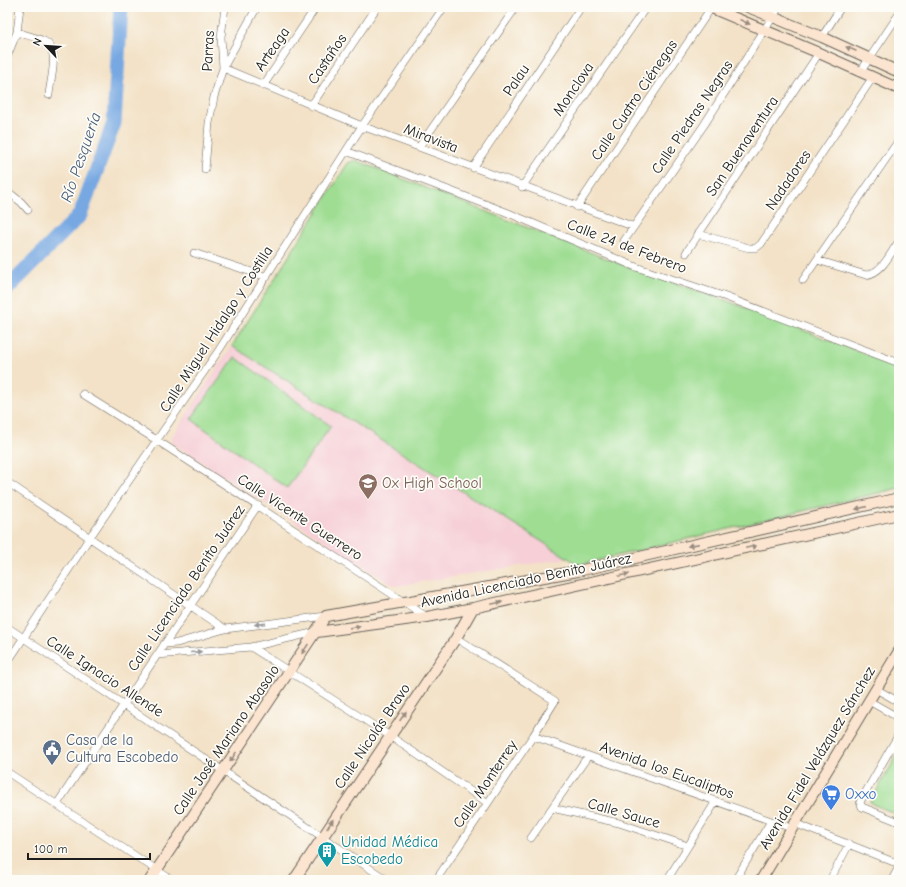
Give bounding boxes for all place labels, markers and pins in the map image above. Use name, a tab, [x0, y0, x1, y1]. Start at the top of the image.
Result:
school or university icon: Ox High School	[357, 472, 379, 500]
place label: Ox High School	[382, 474, 482, 492]
place label: Casa de la Cultura Escobedo	[66, 731, 178, 766]
public building icon: Casa de la Cultura Escobedo	[41, 738, 63, 766]
supermarket icon: Oxxo	[820, 783, 842, 811]
place label: Oxxo	[845, 785, 877, 803]
place label: Unidad Médica Escobedo	[341, 833, 438, 868]
building icon: Unidad Médica Escobedo	[316, 840, 338, 868]

